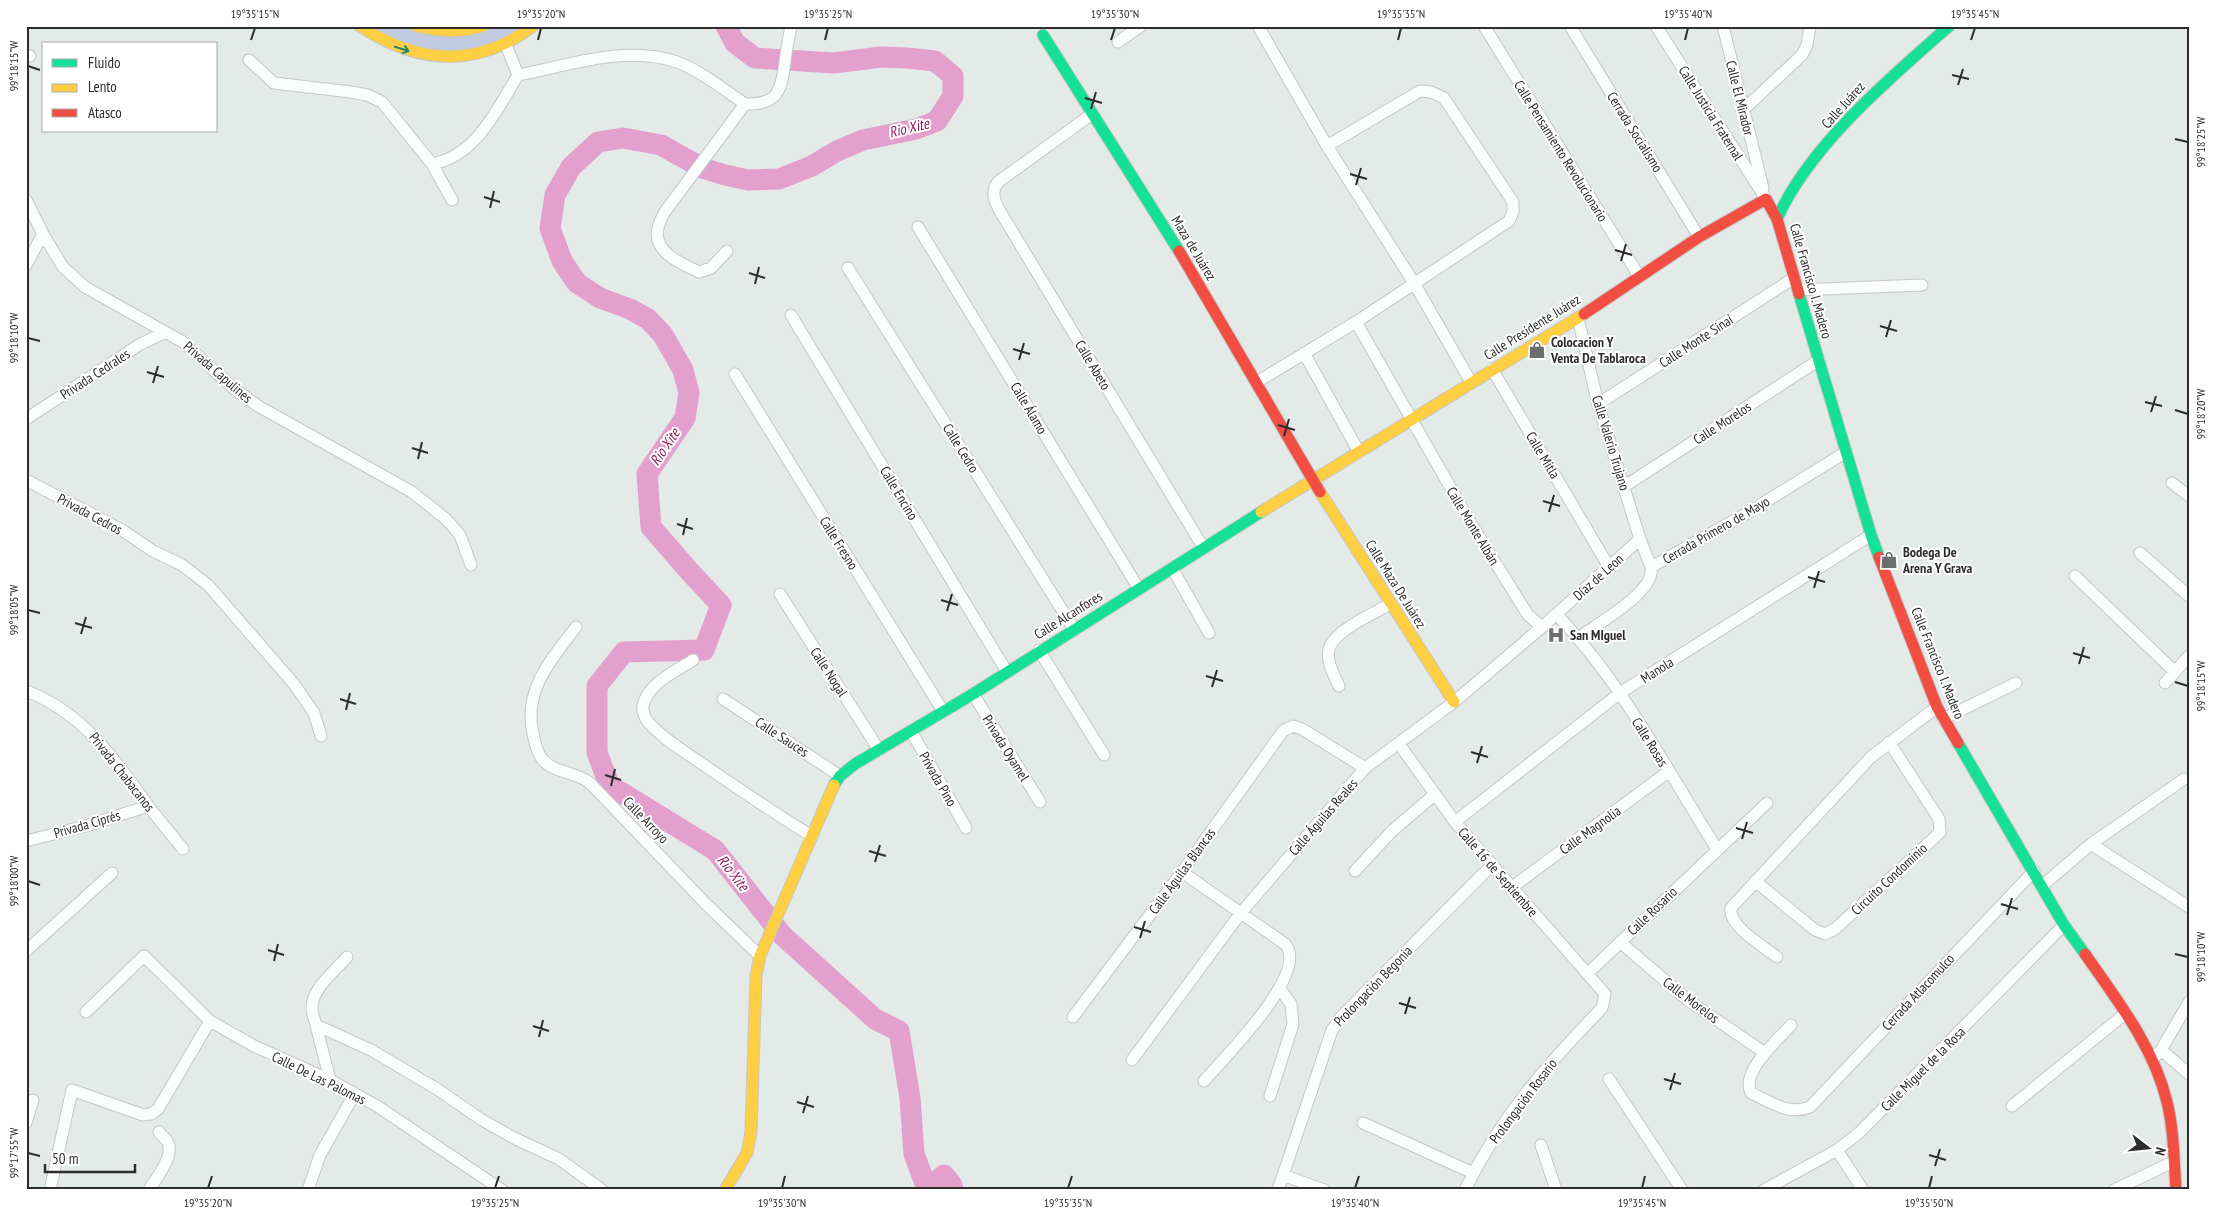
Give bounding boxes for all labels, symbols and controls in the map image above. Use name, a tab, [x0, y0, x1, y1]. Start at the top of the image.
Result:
text: 19°35'15"N	[231, 6, 279, 21]
text: 19°35'20"N	[517, 6, 565, 21]
text: 19°35'25"N	[804, 6, 852, 21]
text: 19°35'30"N	[1091, 6, 1139, 21]
text: 19°35'35"N	[1377, 6, 1425, 21]
text: 19°35'40"N	[1664, 6, 1712, 21]
text: 19°35'45"N	[1951, 6, 1999, 21]
text: 99°18'15"W	[6, 41, 21, 91]
legend	[42, 42, 218, 132]
one-way arrow	[394, 45, 410, 55]
text: Fluido	[88, 53, 120, 72]
street label: Calle El Mirador	[1722, 59, 1758, 138]
street label: Calle Justicia Fraternal	[1675, 62, 1748, 164]
text: Lento	[88, 77, 117, 96]
street label: Calle Pensamiento Revolucionario	[1510, 77, 1612, 225]
street label: Calle Juárez	[1817, 78, 1869, 132]
street label: Cerrada Socialismo	[1603, 88, 1667, 176]
text: Atasco	[88, 103, 122, 122]
water label: Rio Xite	[887, 113, 932, 142]
text: 99°18'25"W	[2193, 117, 2208, 167]
street label: Maza de Juárez	[1168, 212, 1220, 284]
street label: Calle Francisco I. Madero	[1786, 221, 1836, 341]
street label: Calle Presidente Juárez	[1480, 290, 1584, 364]
street label: Calle Monte Sinaí	[1656, 310, 1736, 372]
text: 99°18'10"W	[6, 313, 21, 363]
place label: Colocacion Y Venta De Tablaroca	[1550, 333, 1646, 367]
street label: Privada Capulines	[180, 337, 256, 407]
street label: Calle Abeto	[1071, 337, 1115, 393]
shop icon: Colocacion Y Venta De Tablaroca	[1527, 340, 1547, 360]
street label: Privada Cedrales	[57, 345, 133, 403]
street label: Calle Álamo	[1007, 379, 1051, 437]
text: 99°18'20"W	[2193, 389, 2208, 439]
street label: Calle Valerio Trujano	[1588, 393, 1634, 493]
street label: Calle Morelos	[1690, 397, 1755, 448]
street label: Calle Cedro	[939, 420, 983, 476]
water label: Rio Xite	[645, 424, 684, 469]
street label: Calle Mitla	[1522, 428, 1564, 482]
street label: Calle Encino	[876, 463, 922, 523]
street label: Calle Monte Albán	[1443, 484, 1503, 568]
street label: Privada Cedros	[54, 489, 126, 539]
street label: Cerrada Primero de Mayo	[1659, 492, 1773, 568]
street label: Calle Fresno	[816, 513, 862, 573]
street label: Calle Maza De Juárez	[1362, 536, 1430, 632]
place label: Bodega De Arena Y Grava	[1902, 543, 1973, 577]
street label: Díaz de Leon	[1569, 550, 1627, 604]
shop icon: Bodega De Arena Y Grava	[1879, 550, 1899, 570]
text: 99°18'05"W	[6, 585, 21, 635]
street label: Calle Alcanfores	[1030, 587, 1106, 643]
street label: Calle Francisco I. Madero	[1907, 604, 1969, 722]
hospital icon: San MIguel	[1546, 625, 1566, 645]
place label: San MIguel	[1570, 626, 1626, 644]
street label: Calle Nogal	[806, 644, 852, 701]
street label: Manola	[1637, 653, 1677, 687]
text: 99°18'15"W	[2193, 661, 2208, 711]
street label: Privada Oyamel	[978, 711, 1034, 785]
street label: Calle Sauces	[752, 713, 812, 761]
street label: Calle Rosas	[1628, 714, 1672, 770]
street label: Privada Chabacanos	[85, 729, 159, 816]
street label: Privada Pino	[915, 749, 961, 809]
street label: Calle Águilas Reales	[1285, 775, 1362, 859]
street label: Calle Arroyo	[619, 793, 673, 847]
street label: Calle Magnolia	[1556, 802, 1624, 858]
street label: Privada Ciprés	[52, 806, 123, 842]
street label: Calle Águilas Blancas	[1145, 824, 1219, 917]
street label: Calle 16 de Septiembre	[1454, 824, 1542, 921]
street label: Circuito Condominio	[1847, 839, 1931, 919]
water label: Rio Xite	[713, 851, 754, 895]
text: 99°18'00"W	[6, 856, 21, 906]
street label: Calle Rosario	[1623, 883, 1681, 939]
text: 99°18'10"W	[2193, 932, 2208, 982]
street label: Prolongación Begonia	[1330, 942, 1416, 1030]
street label: Cerrada Atlacomulco	[1878, 950, 1958, 1034]
street label: Calle Morelos	[1659, 973, 1723, 1027]
street label: Calle Miguel de la Rosa	[1877, 1023, 1969, 1115]
street label: Calle De Las Palomas	[269, 1047, 369, 1109]
street label: Prolongación Rosario	[1485, 1055, 1561, 1147]
north arrow	[2122, 1124, 2172, 1174]
text: 99°17'55"W	[6, 1128, 21, 1178]
scale bar	[45, 1141, 135, 1173]
text: N	[2151, 1145, 2170, 1158]
text: 50 m	[52, 1149, 78, 1168]
text: 19°35'20"N	[184, 1195, 232, 1210]
text: 19°35'25"N	[471, 1195, 519, 1210]
text: 19°35'30"N	[758, 1195, 806, 1210]
text: 19°35'35"N	[1044, 1195, 1092, 1210]
text: 19°35'40"N	[1331, 1195, 1379, 1210]
text: 19°35'45"N	[1618, 1195, 1666, 1210]
text: 19°35'50"N	[1905, 1195, 1953, 1210]

